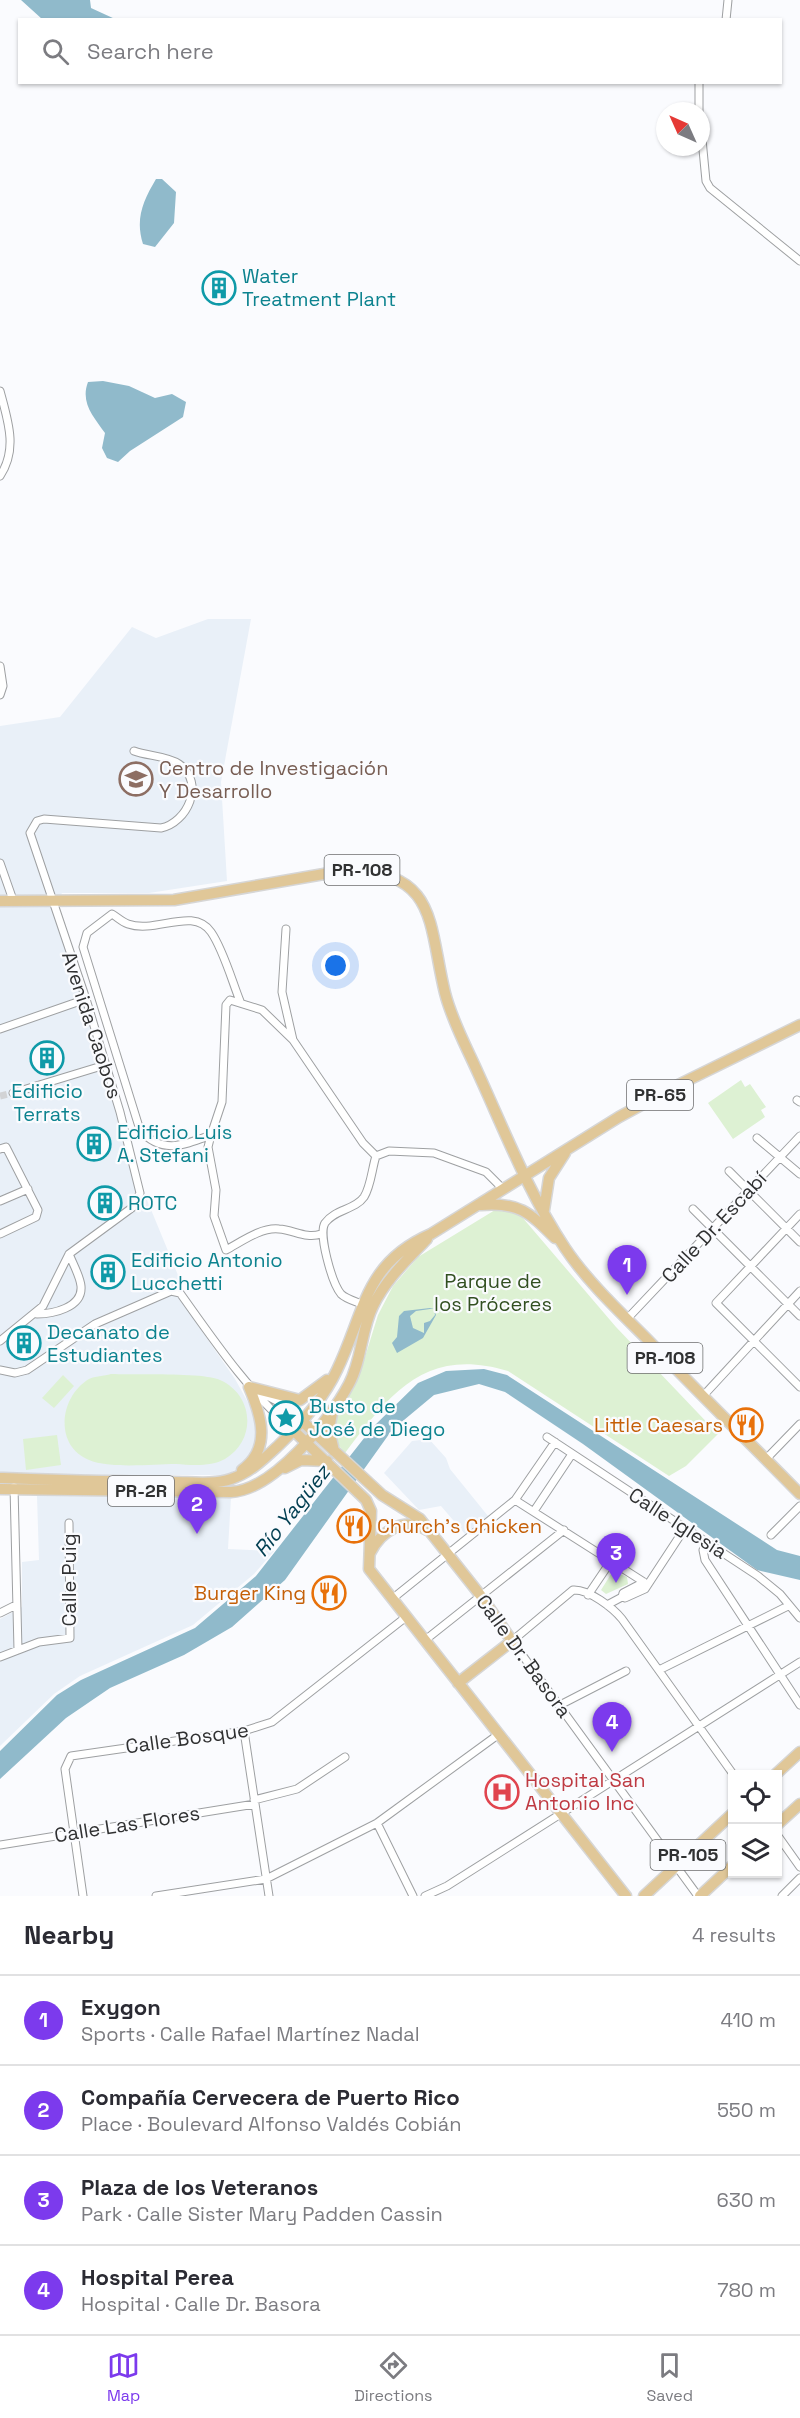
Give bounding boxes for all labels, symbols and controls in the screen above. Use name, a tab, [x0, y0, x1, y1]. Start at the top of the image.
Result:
search box	[18, 18, 782, 84]
icon: search	[39, 35, 72, 68]
text: Search here	[87, 37, 214, 65]
north arrow	[656, 102, 710, 156]
place label: Water Treatment Plant	[242, 263, 396, 312]
building icon: Water Treatment Plant	[201, 270, 237, 306]
place label: Centro de Investigación Y Desarrollo	[159, 755, 388, 804]
school or university icon: Centro de Investigación Y Desarrollo	[118, 761, 154, 797]
road number: PR-108	[324, 855, 400, 885]
street label: Avenida Caobos	[56, 948, 128, 1102]
your location	[321, 951, 350, 980]
building icon: Edificio Terrats	[29, 1040, 65, 1076]
place label: Edificio Terrats	[11, 1078, 83, 1127]
road number: PR-65	[627, 1080, 693, 1110]
place label: Edificio Luis A. Stefani	[117, 1119, 232, 1168]
building icon: Edificio Luis A. Stefani	[76, 1126, 112, 1162]
street label: Calle Dr. Escabí	[656, 1166, 772, 1288]
building icon: ROTC	[87, 1185, 123, 1221]
place label: ROTC	[128, 1190, 177, 1216]
pin: 1	[608, 1246, 646, 1295]
place label: Edificio Antonio Lucchetti	[131, 1247, 283, 1296]
building icon: Edificio Antonio Lucchetti	[90, 1254, 126, 1290]
park label: Parque de los Próceres	[434, 1268, 552, 1317]
place label: Decanato de Estudiantes	[47, 1319, 170, 1368]
building icon: Decanato de Estudiantes	[6, 1325, 42, 1361]
road number: PR-108	[628, 1343, 702, 1373]
place label: Busto de José de Diego	[309, 1393, 445, 1442]
place icon: Busto de José de Diego	[268, 1400, 304, 1436]
restaurant icon: Little Caesars	[728, 1407, 764, 1443]
place label: Little Caesars	[594, 1412, 723, 1438]
water label: Río Yagüez	[247, 1458, 337, 1562]
road number: PR-2R	[108, 1476, 174, 1506]
street label: Calle Iglesia	[624, 1481, 732, 1565]
pin: 2	[178, 1484, 216, 1534]
restaurant icon: Church's Chicken	[336, 1508, 372, 1544]
place label: Church's Chicken	[377, 1513, 542, 1539]
street label: Calle Puig	[56, 1533, 82, 1627]
pin: 3	[596, 1534, 636, 1583]
restaurant icon: Burger King	[311, 1575, 347, 1611]
place label: Burger King	[194, 1580, 306, 1606]
street label: Calle Dr. Basora	[470, 1589, 578, 1723]
pin: 4	[592, 1702, 632, 1752]
street label: Calle Bosque	[124, 1716, 250, 1760]
place label: Hospital San Antonio Inc	[525, 1767, 646, 1816]
map controls	[728, 1770, 782, 1878]
button: locate	[728, 1770, 782, 1824]
hospital icon: Hospital San Antonio Inc	[484, 1774, 520, 1810]
street label: Calle Las Flores	[52, 1800, 202, 1848]
button: layers	[728, 1824, 782, 1878]
road number: PR-105	[650, 1840, 726, 1870]
text: Nearby	[24, 1918, 114, 1952]
text: 4 results	[692, 1922, 776, 1948]
text: Exygon	[81, 1993, 161, 2021]
text: 1	[39, 2007, 48, 2033]
text: 410 m	[720, 2007, 776, 2033]
text: Sports · Calle Rafael Martínez Nadal	[81, 2021, 420, 2047]
text: Compañía Cervecera de Puerto Rico	[81, 2083, 460, 2111]
text: 2	[38, 2097, 49, 2123]
text: 550 m	[717, 2097, 776, 2123]
text: Place · Boulevard Alfonso Valdés Cobián	[81, 2111, 461, 2137]
text: Plaza de los Veteranos	[81, 2173, 318, 2201]
text: 3	[37, 2187, 50, 2213]
text: 630 m	[717, 2187, 776, 2213]
text: Park · Calle Sister Mary Padden Cassin	[81, 2201, 443, 2227]
text: Hospital Perea	[81, 2263, 234, 2291]
text: 4	[37, 2277, 50, 2303]
text: 780 m	[717, 2277, 776, 2303]
text: Hospital · Calle Dr. Basora	[81, 2291, 321, 2317]
tab: Map	[107, 2349, 140, 2406]
tab: Directions	[354, 2349, 433, 2406]
tab: Saved	[646, 2349, 693, 2406]

